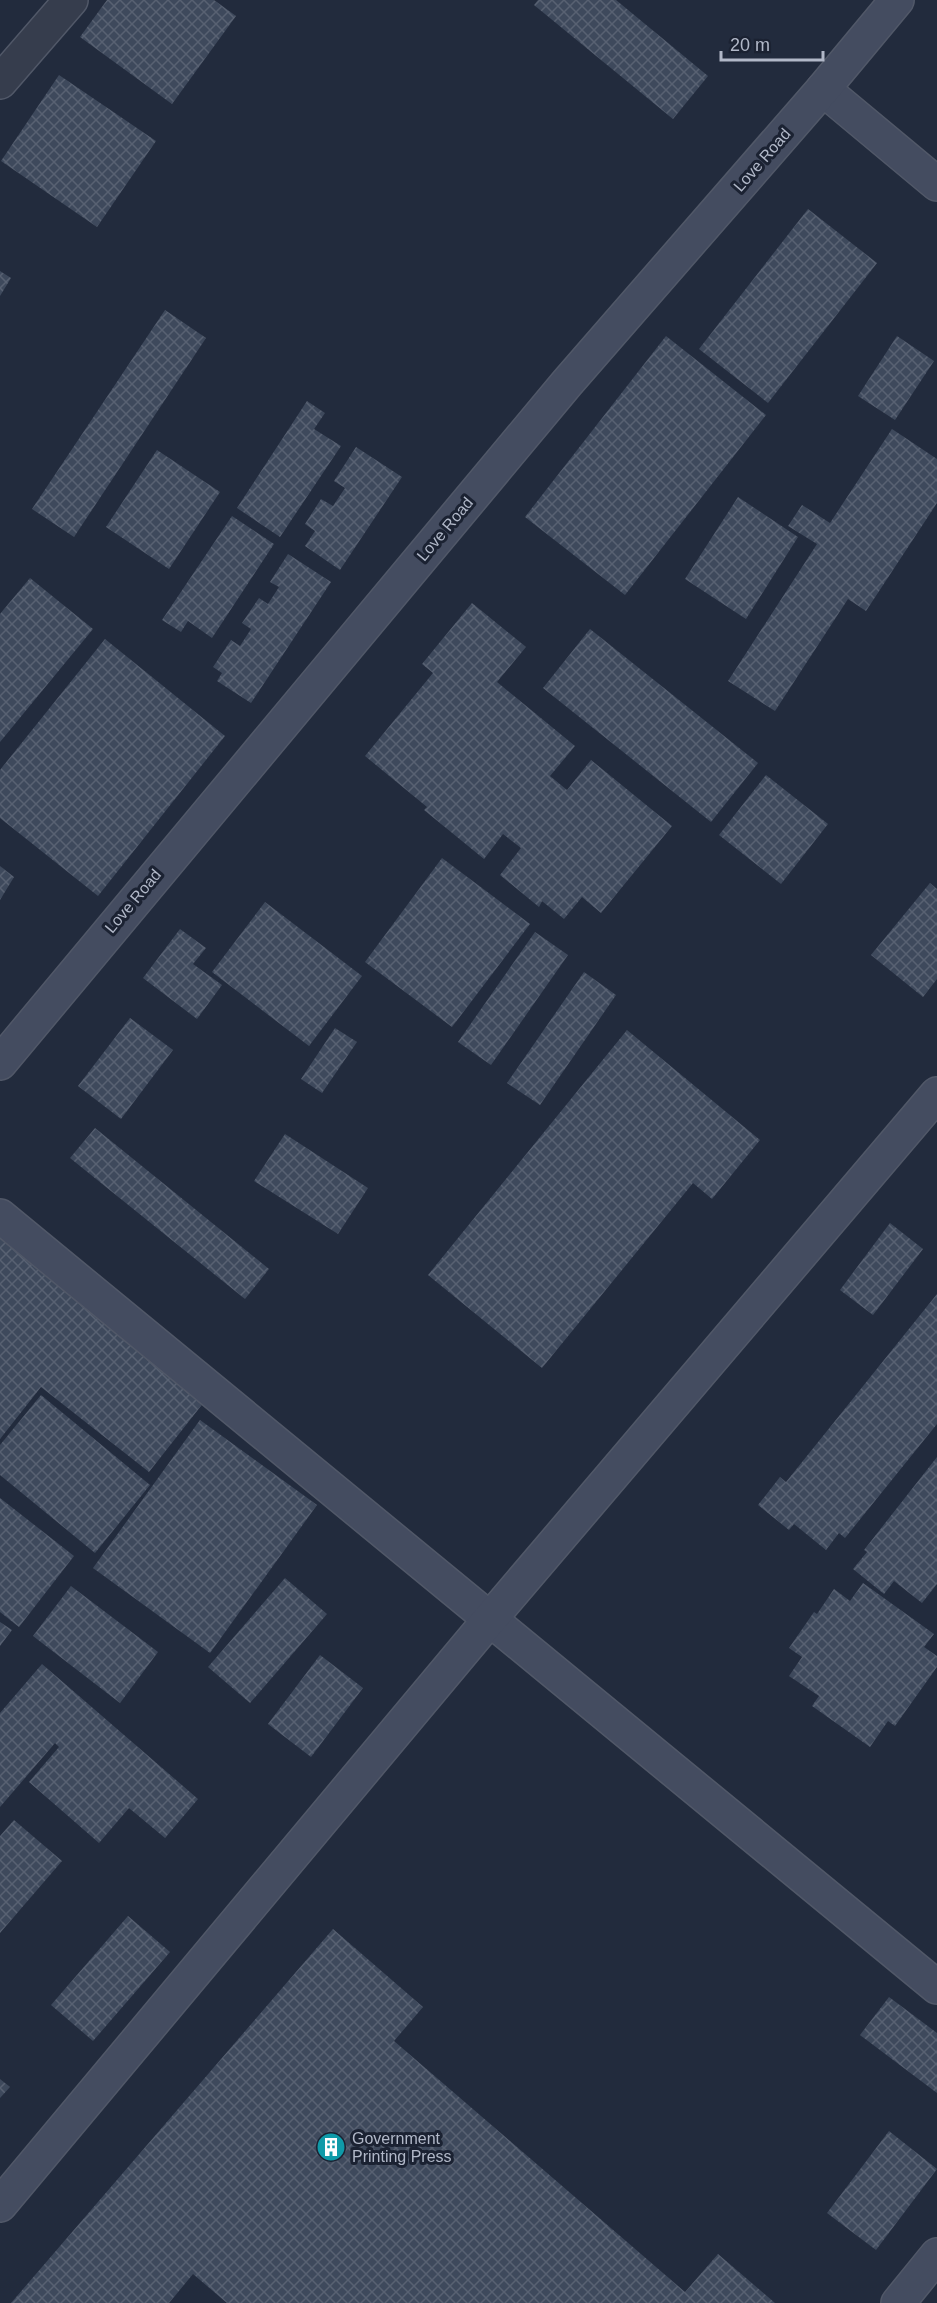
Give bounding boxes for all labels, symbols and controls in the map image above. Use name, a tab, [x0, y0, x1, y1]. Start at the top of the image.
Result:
scale bar	[721, 24, 823, 62]
text: 20 m	[730, 35, 770, 55]
street label: Love Road	[730, 125, 794, 195]
street label: Love Road	[414, 494, 476, 564]
street label: Love Road	[102, 866, 164, 936]
place label: Government Printing Press	[352, 2130, 452, 2165]
building icon: Government Printing Press	[315, 2131, 347, 2163]

